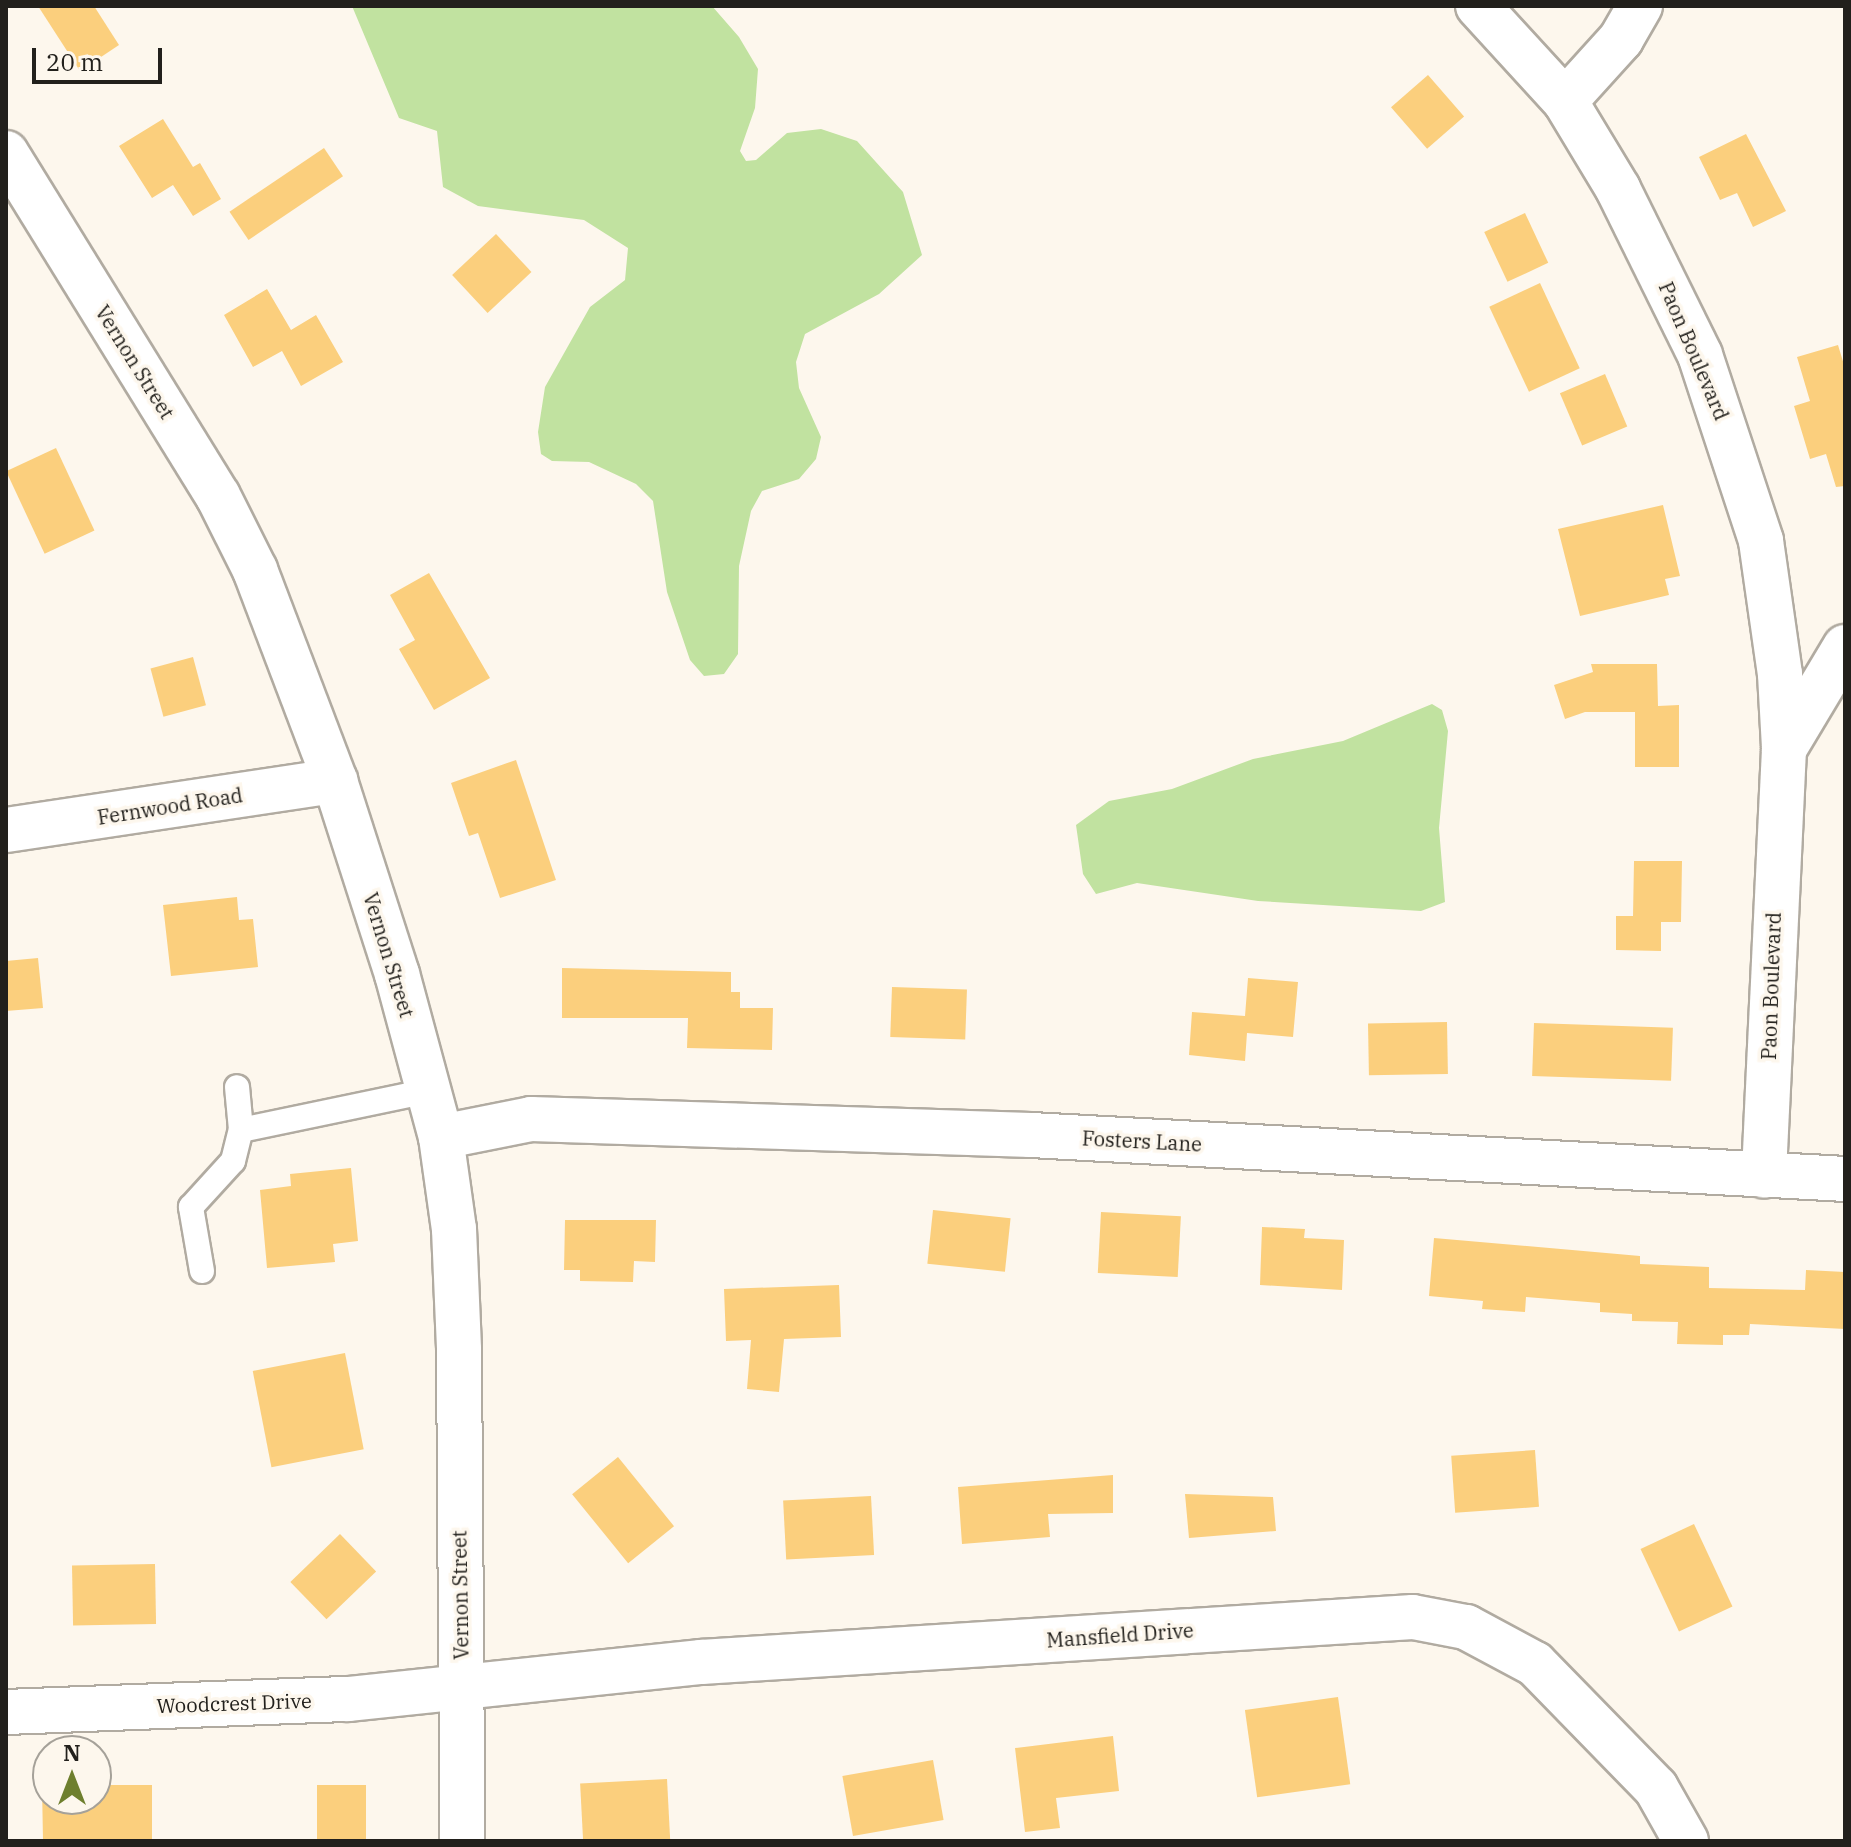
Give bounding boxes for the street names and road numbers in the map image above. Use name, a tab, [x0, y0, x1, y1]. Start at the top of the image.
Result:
street label: Paon Boulevard	[1654, 278, 1734, 424]
street label: Vernon Street	[91, 301, 179, 423]
street label: Fernwood Road	[96, 783, 244, 829]
street label: Vernon Street	[359, 890, 419, 1020]
street label: Paon Boulevard	[1756, 912, 1786, 1060]
street label: Fosters Lane	[1081, 1126, 1203, 1156]
street label: Vernon Street	[447, 1530, 473, 1660]
street label: Mansfield Drive	[1046, 1618, 1194, 1652]
street label: Woodcrest Drive	[156, 1688, 312, 1718]

